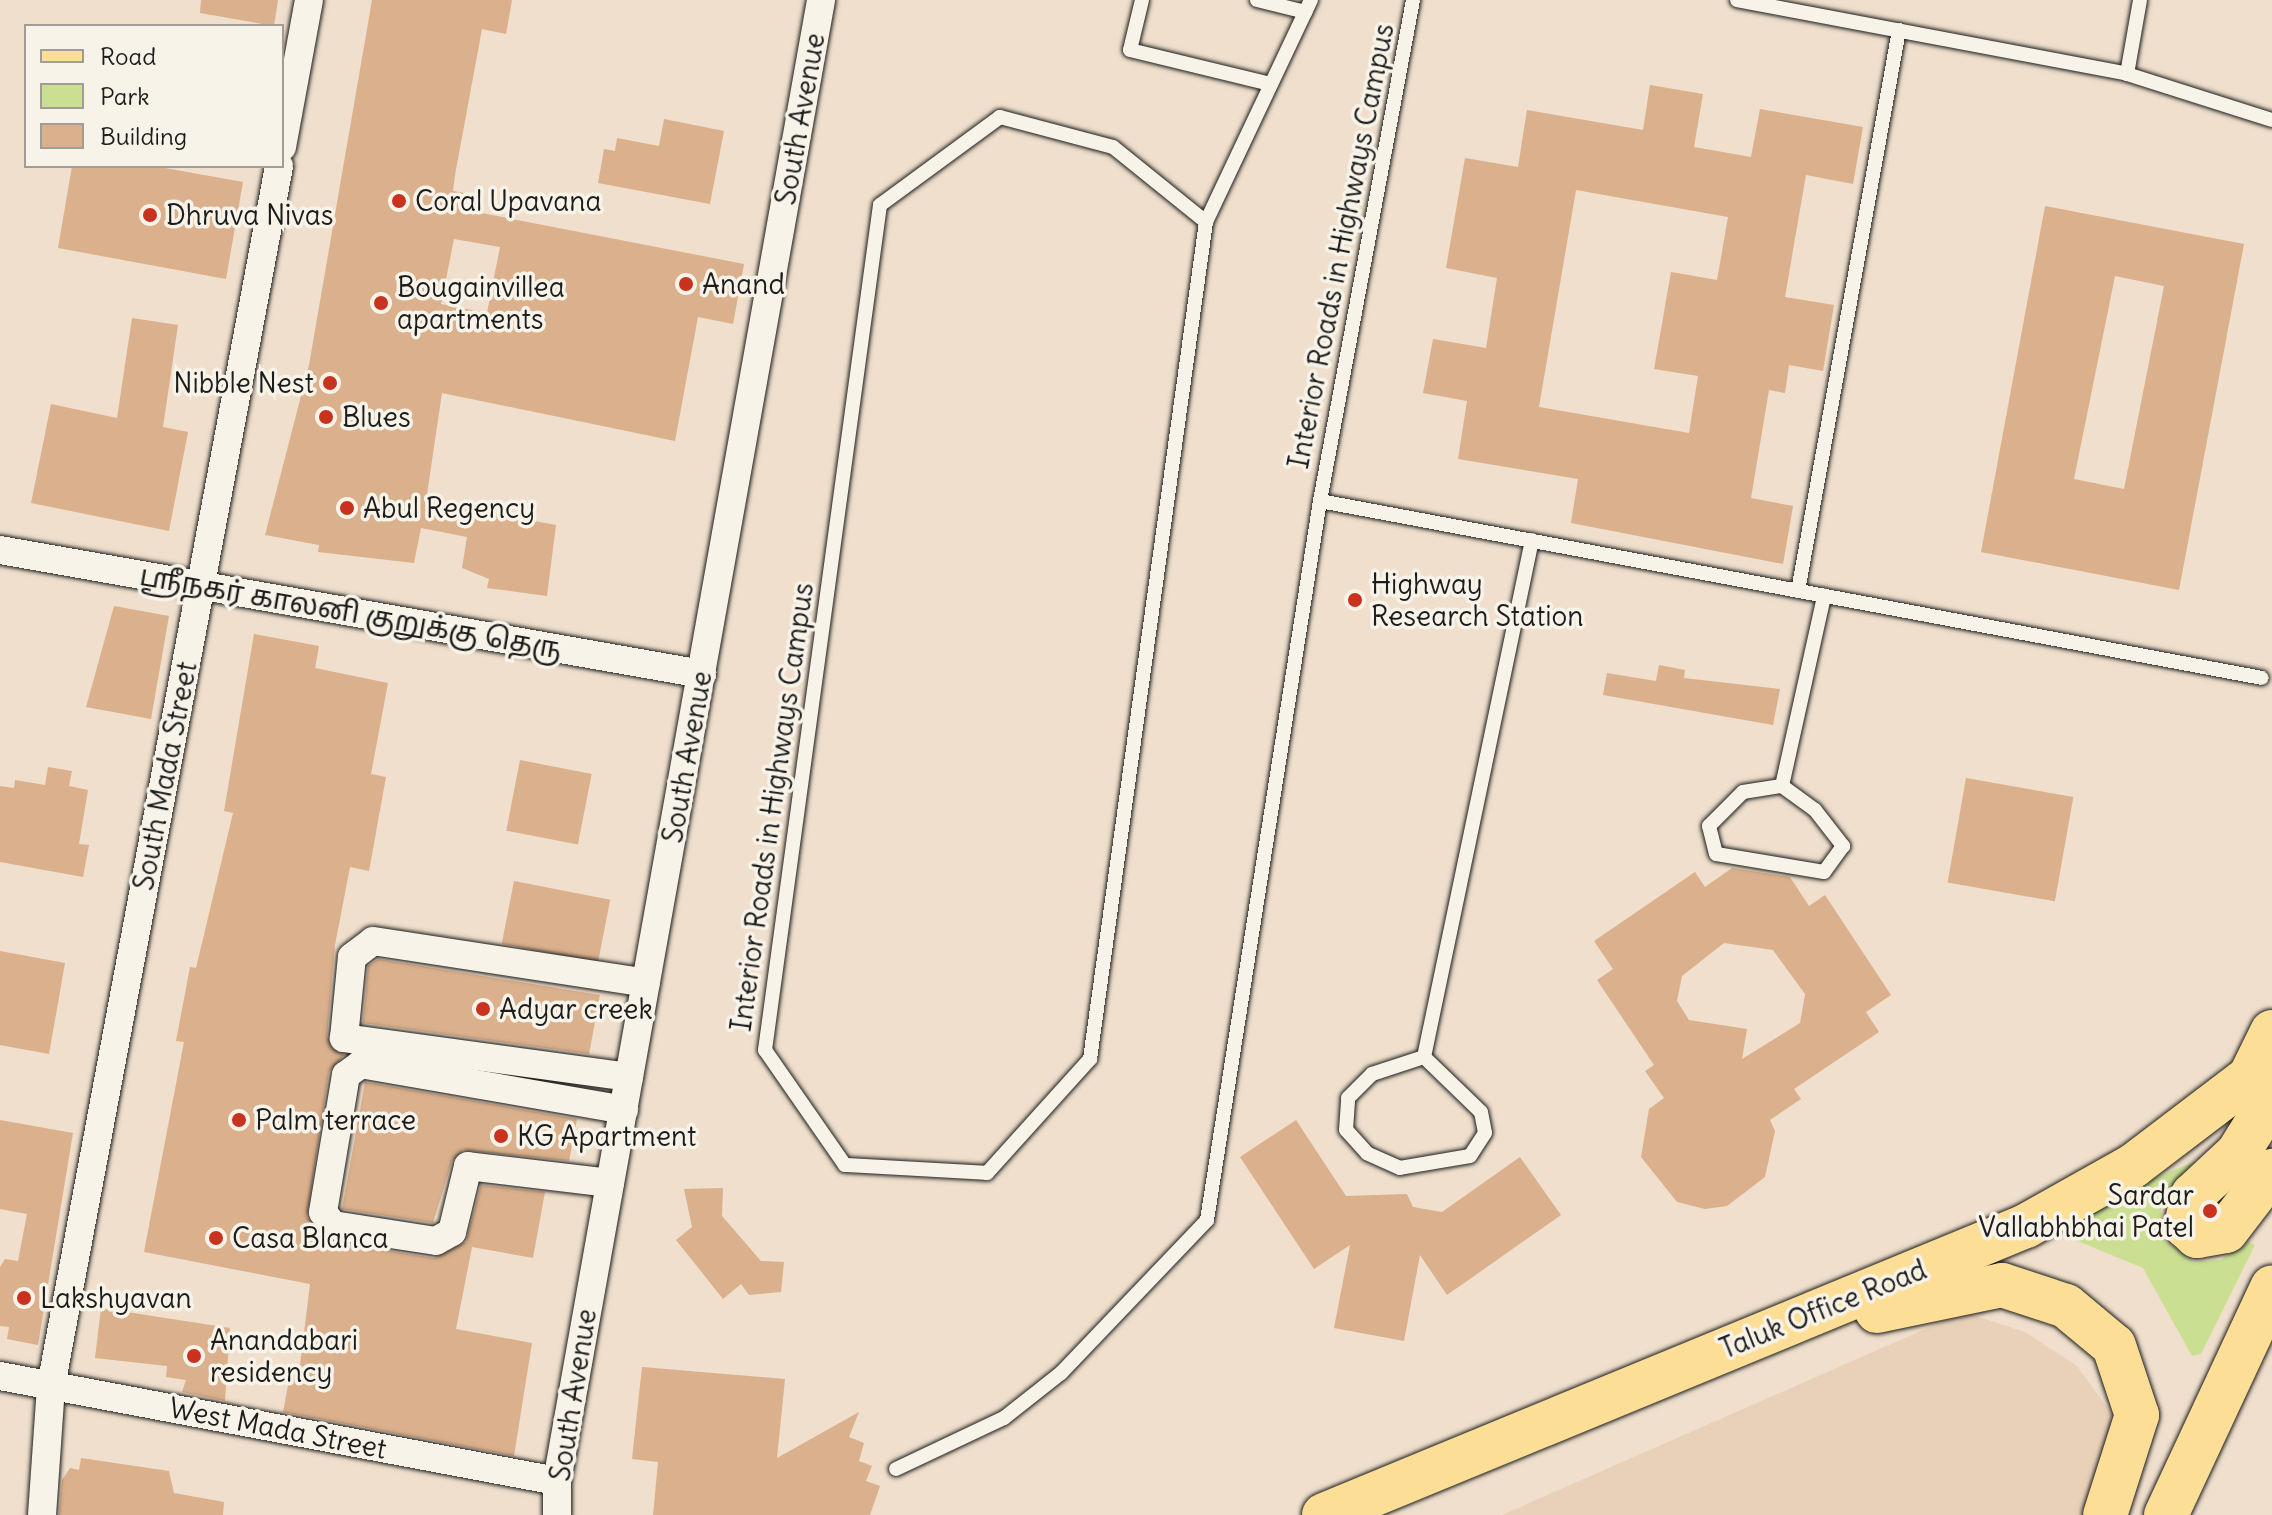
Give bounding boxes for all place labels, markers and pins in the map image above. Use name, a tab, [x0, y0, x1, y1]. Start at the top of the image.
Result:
place label: Coral Upavana	[415, 184, 601, 218]
marker: Coral Upavana	[390, 192, 408, 210]
place label: Dhruva Nivas	[166, 198, 334, 232]
marker: Dhruva Nivas	[141, 206, 159, 224]
place label: Anand	[702, 267, 785, 301]
place label: Bougainvillea apartments	[397, 270, 565, 336]
marker: Anand	[677, 275, 695, 293]
marker: Bougainvillea apartments	[372, 294, 390, 312]
place label: Nibble Nest	[173, 366, 314, 400]
marker: Nibble Nest	[321, 374, 339, 392]
place label: Blues	[342, 400, 411, 434]
marker: Blues	[317, 408, 335, 426]
place label: Abul Regency	[363, 491, 535, 525]
marker: Abul Regency	[338, 499, 356, 517]
place label: Highway Research Station	[1371, 567, 1584, 633]
marker: Highway Research Station	[1346, 591, 1364, 609]
place label: Adyar creek	[499, 992, 653, 1026]
marker: Adyar creek	[474, 1000, 492, 1018]
place label: Palm terrace	[255, 1103, 416, 1137]
marker: Palm terrace	[230, 1111, 248, 1129]
place label: KG Apartment	[517, 1119, 696, 1153]
marker: KG Apartment	[492, 1127, 510, 1145]
place label: Sardar Vallabhbhai Patel	[1978, 1178, 2194, 1244]
marker: Sardar Vallabhbhai Patel	[2201, 1202, 2219, 1220]
place label: Casa Blanca	[232, 1221, 388, 1255]
marker: Casa Blanca	[207, 1229, 225, 1247]
place label: Lakshyavan	[40, 1281, 192, 1315]
marker: Lakshyavan	[15, 1289, 33, 1307]
place label: Anandabari residency	[210, 1323, 358, 1389]
marker: Anandabari residency	[185, 1347, 203, 1365]

